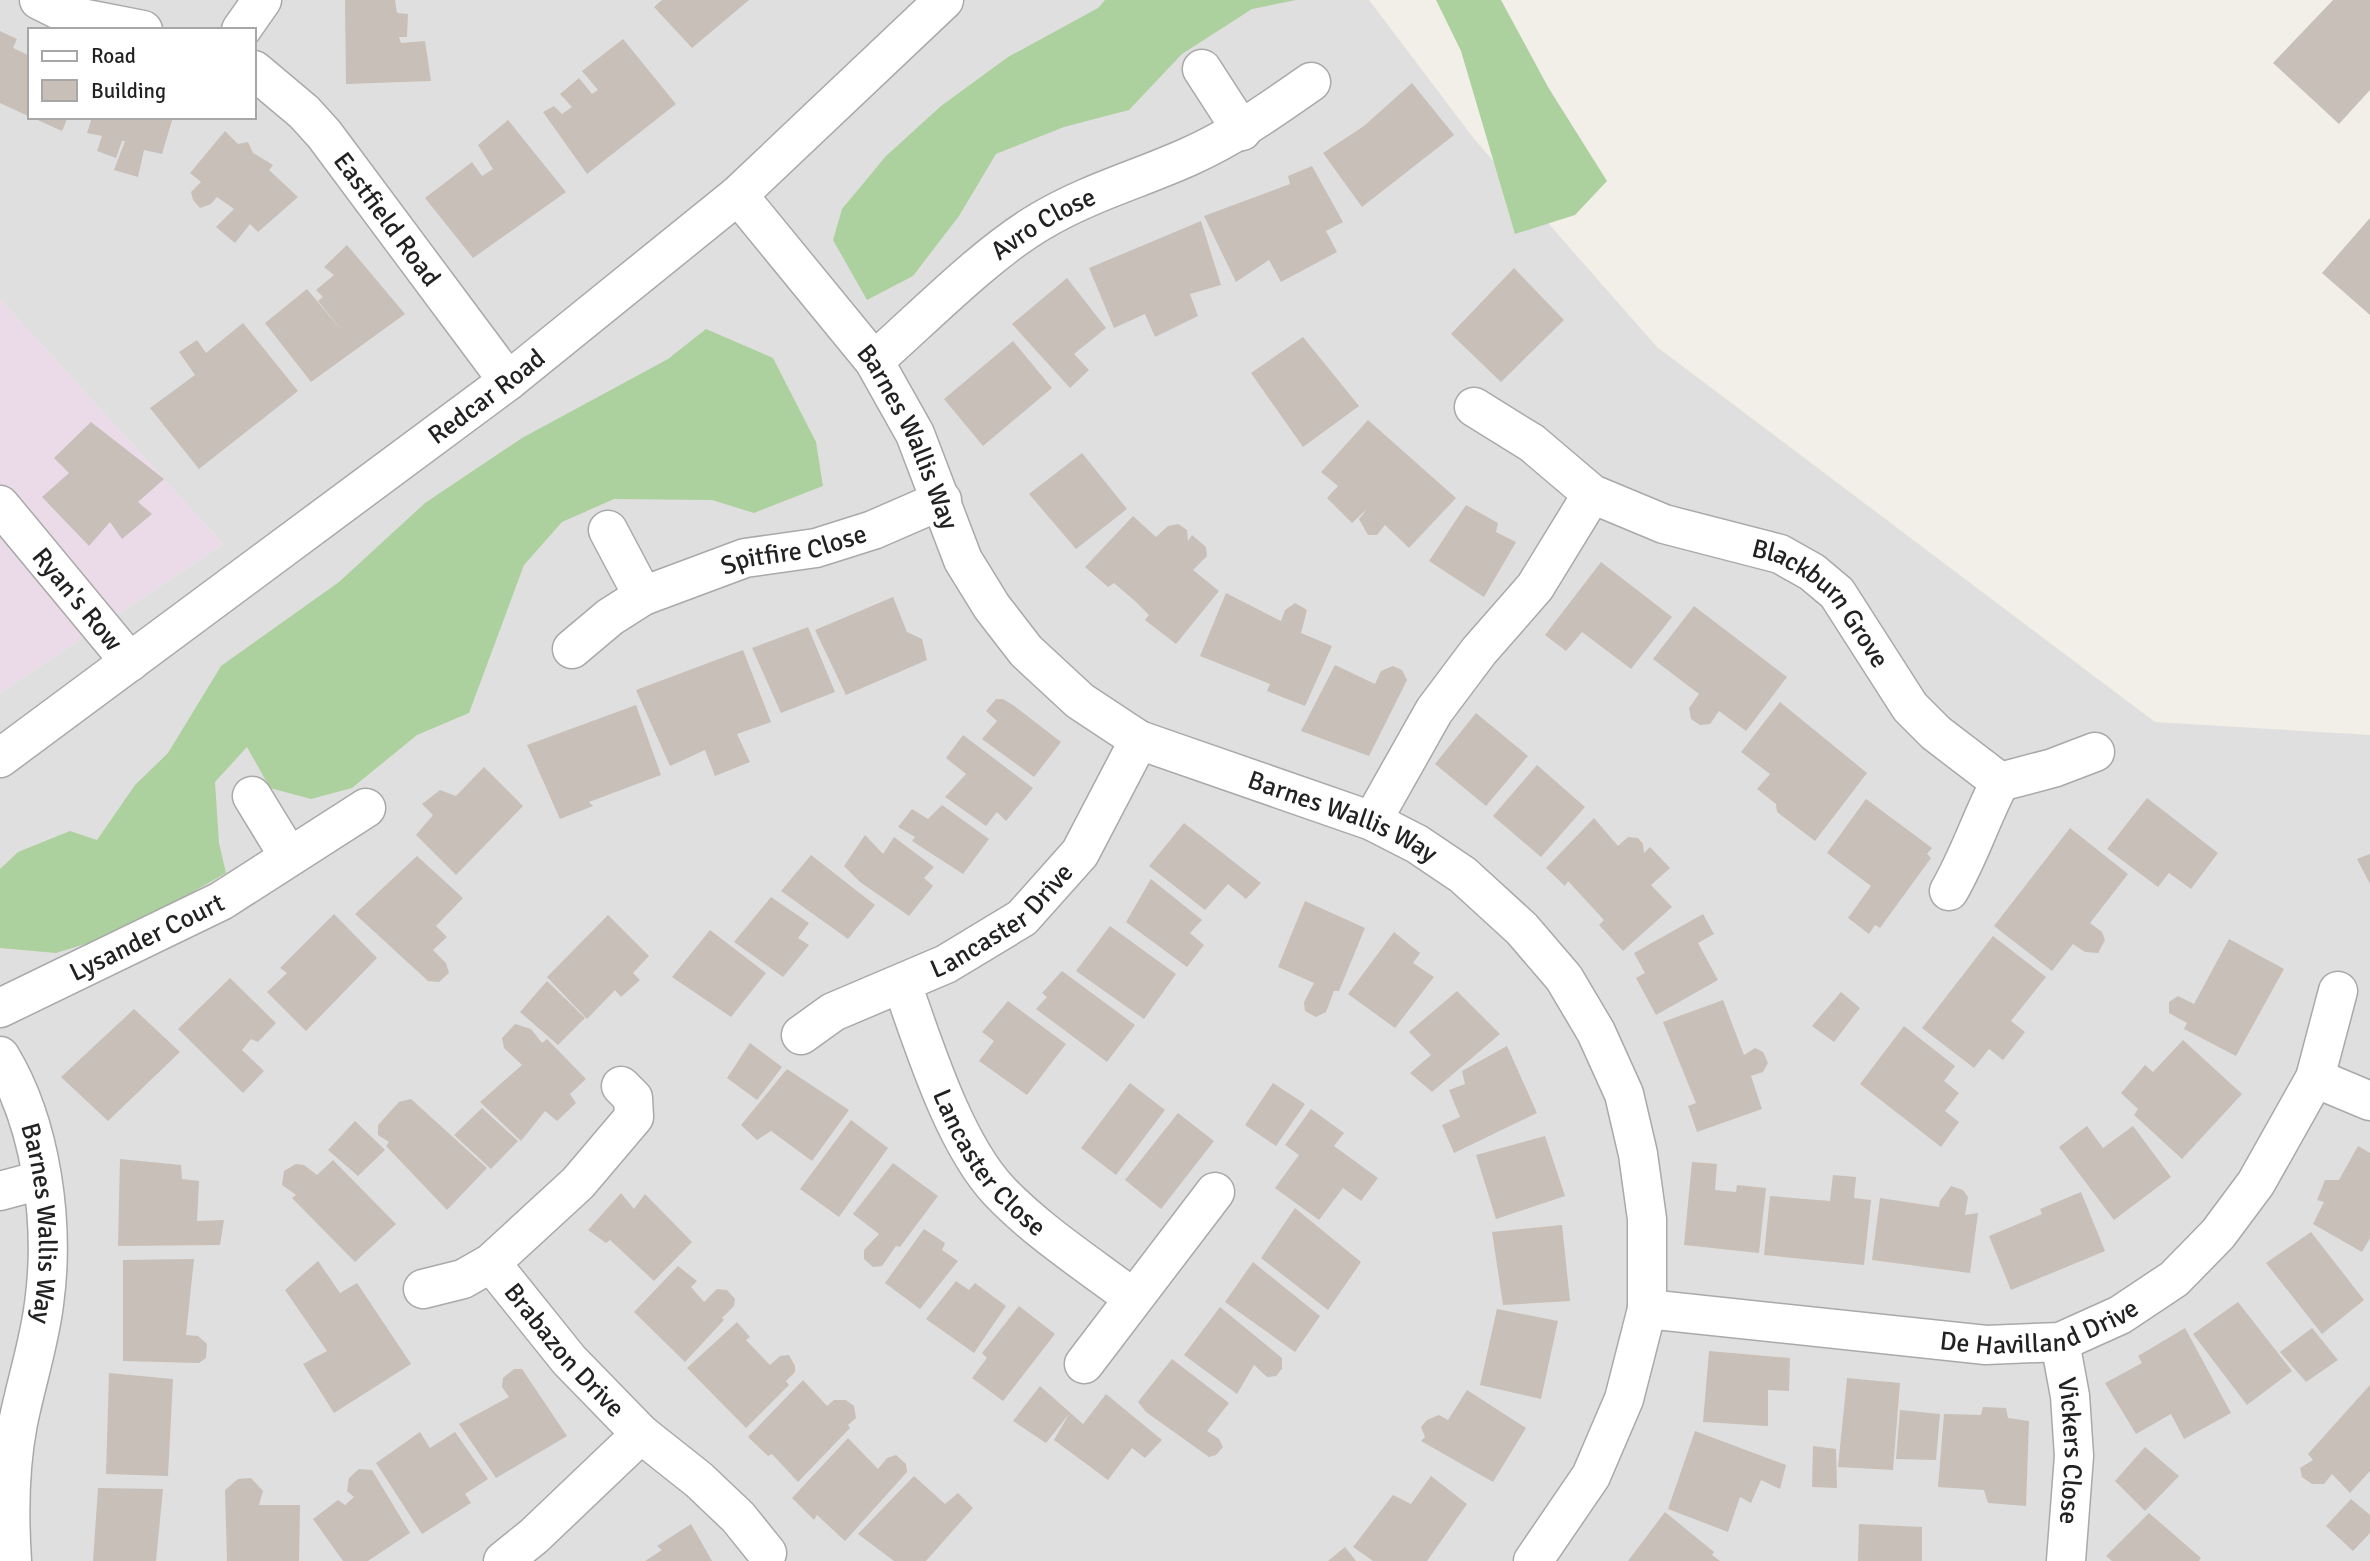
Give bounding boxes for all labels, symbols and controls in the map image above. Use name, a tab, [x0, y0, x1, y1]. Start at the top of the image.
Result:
legend	[28, 28, 256, 119]
text: Road	[91, 43, 136, 69]
text: Building	[91, 78, 166, 104]
street label: Eastfield Road	[326, 146, 447, 293]
street label: Avro Close	[985, 181, 1101, 267]
street label: Barnes Wallis Way	[850, 338, 965, 534]
street label: Redcar Road	[422, 343, 552, 452]
street label: Spitfire Close	[716, 518, 871, 583]
street label: Blackburn Grove	[1748, 532, 1896, 674]
street label: Ryan's Row	[25, 541, 129, 658]
street label: Barnes Wallis Way	[1243, 764, 1443, 870]
street label: Lancaster Drive	[926, 857, 1080, 986]
street label: Lysander Court	[65, 887, 230, 989]
street label: Lancaster Close	[925, 1084, 1052, 1244]
street label: Barnes Wallis Way	[13, 1119, 63, 1326]
street label: Brabazon Drive	[497, 1277, 631, 1424]
street label: De Havilland Drive	[1938, 1292, 2145, 1363]
street label: Vickers Close	[2050, 1375, 2089, 1526]

